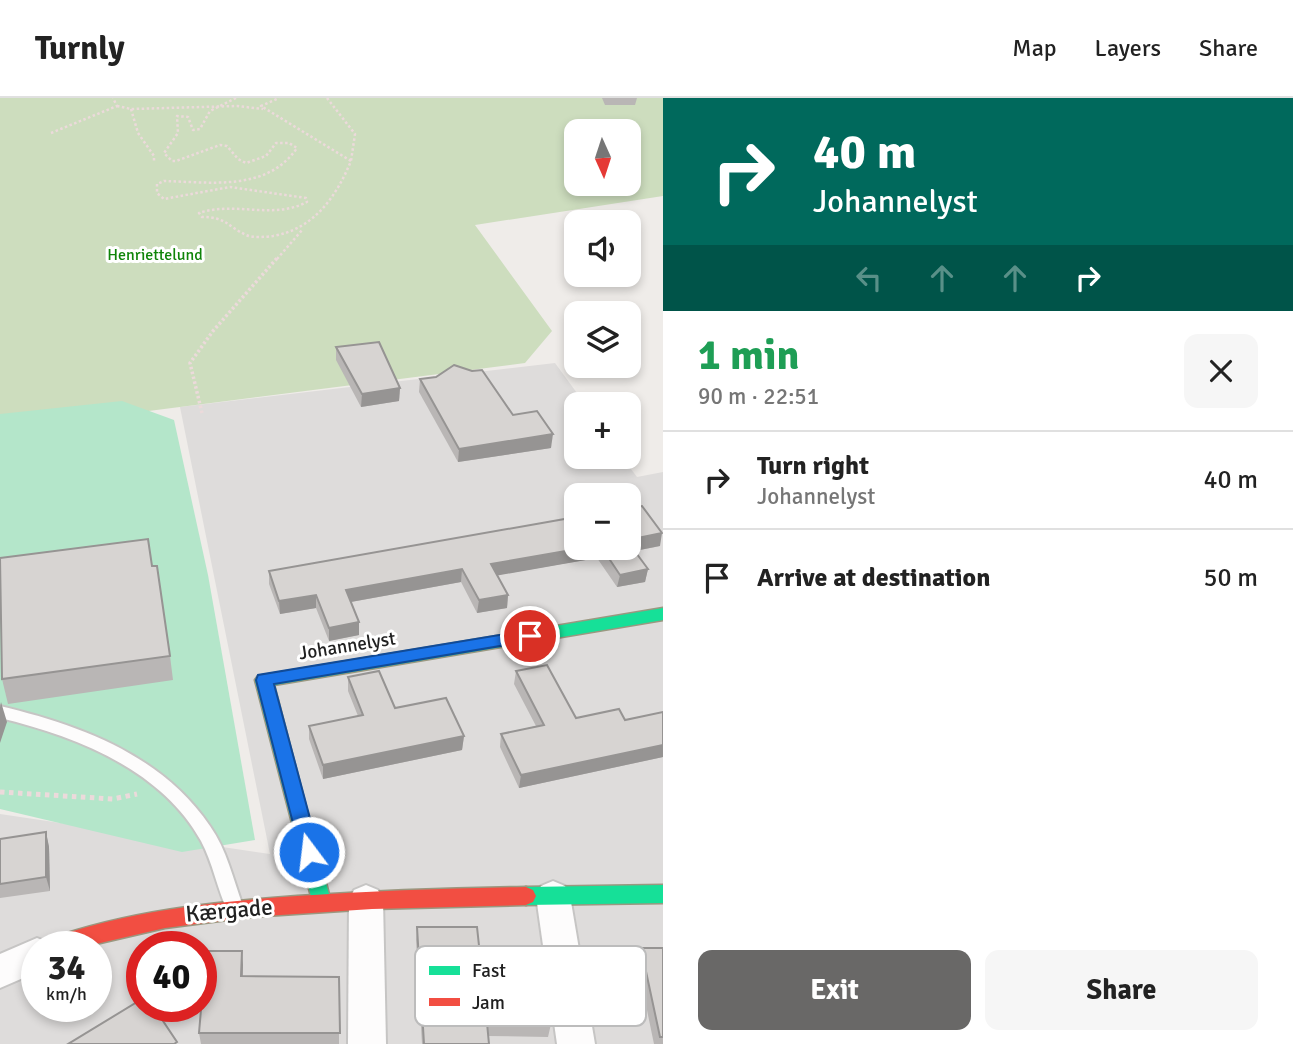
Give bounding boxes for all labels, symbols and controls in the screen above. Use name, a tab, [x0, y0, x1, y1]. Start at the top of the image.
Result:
text: Turnly	[35, 28, 125, 69]
text: Map	[1012, 33, 1057, 63]
text: Layers	[1095, 33, 1161, 63]
text: Share	[1199, 33, 1258, 63]
north arrow	[564, 119, 640, 196]
map controls	[564, 119, 641, 560]
text: 40 m	[813, 122, 916, 182]
icon: right	[698, 126, 789, 217]
text: Johannelyst	[813, 182, 978, 221]
button: sound	[564, 210, 641, 287]
park label: Henriettelund	[107, 245, 203, 265]
icon: left	[850, 259, 888, 297]
icon: ahead	[923, 259, 961, 297]
icon: ahead	[996, 259, 1034, 297]
icon: right	[1069, 259, 1107, 297]
button: layers	[564, 301, 641, 378]
text: 1 min	[698, 330, 799, 381]
button: close	[1184, 334, 1258, 408]
text: 90 m · 22:51	[698, 382, 819, 411]
button: +	[564, 392, 641, 469]
text: Turn right	[757, 450, 869, 482]
icon: right	[698, 461, 736, 499]
text: 40 m	[1203, 464, 1258, 496]
text: Johannelyst	[757, 482, 875, 511]
button: −	[564, 483, 641, 560]
icon: arrive	[698, 559, 736, 597]
text: Arrive at destination	[757, 562, 990, 594]
text: 50 m	[1203, 562, 1258, 594]
pin	[500, 606, 560, 666]
icon: arrive	[511, 617, 549, 655]
street label: Johannelyst	[297, 626, 398, 665]
position arrow	[272, 815, 346, 889]
street label: Kærgade	[184, 892, 274, 929]
speed limit sign: 40	[126, 931, 217, 1022]
text: 34	[48, 946, 85, 989]
legend	[415, 946, 646, 1026]
button: Exit	[698, 950, 971, 1030]
button: Share	[985, 950, 1258, 1030]
text: Fast	[472, 959, 506, 983]
text: km/h	[46, 983, 87, 1005]
text: Jam	[472, 991, 505, 1015]

